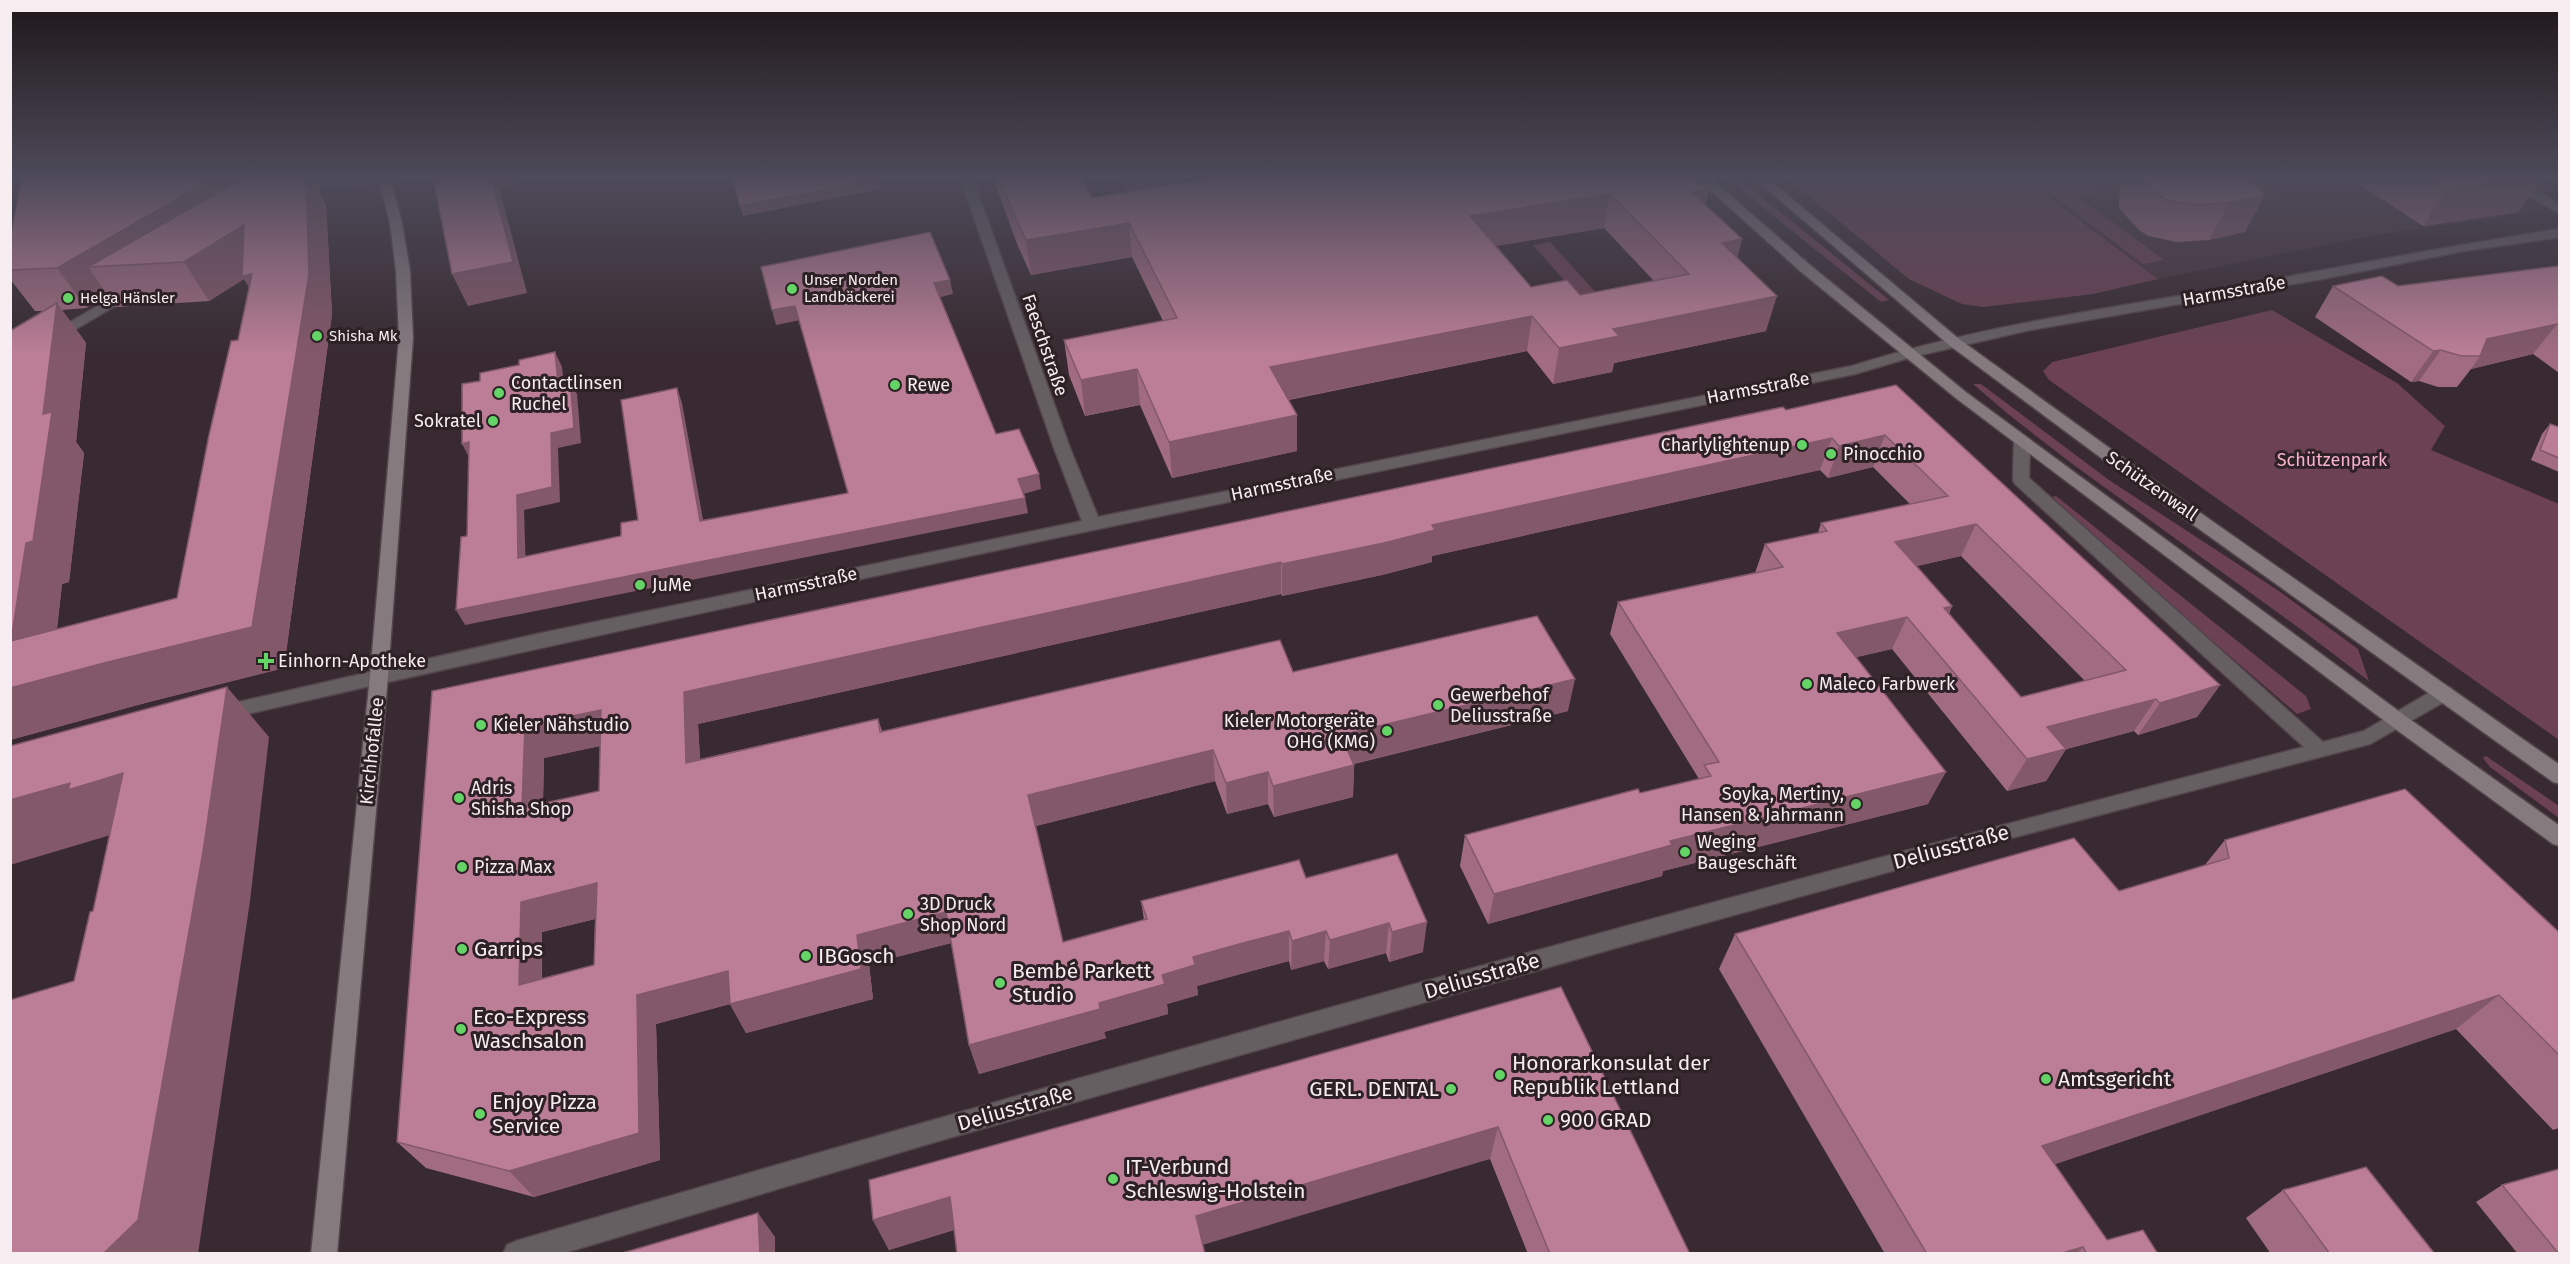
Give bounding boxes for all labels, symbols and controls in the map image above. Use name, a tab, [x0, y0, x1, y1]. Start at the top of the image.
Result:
place label: Unser Norden Landbäckerei	[804, 271, 898, 306]
street label: Harmsstraße	[2181, 271, 2287, 311]
marker: Unser Norden Landbäckerei	[785, 282, 799, 296]
place label: Helga Hänsler	[80, 289, 175, 307]
marker: Helga Hänsler	[61, 291, 75, 305]
street label: Faeschstraße	[1017, 291, 1073, 399]
place label: Shisha Mk	[329, 327, 398, 345]
marker: Shisha Mk	[310, 329, 324, 343]
street label: Harmsstraße	[1705, 367, 1811, 409]
place label: Contactlinsen Ruchel	[511, 372, 623, 415]
place label: Rewe	[907, 374, 950, 396]
marker: Rewe	[888, 378, 902, 392]
marker: Contactlinsen Ruchel	[492, 386, 506, 400]
place label: Sokratel	[414, 410, 481, 432]
marker: Sokratel	[486, 414, 500, 428]
place label: Charlylightenup	[1661, 434, 1790, 456]
marker: Charlylightenup	[1795, 438, 1809, 452]
place label: Pinocchio	[1843, 443, 1923, 465]
street label: Schützenwall	[2102, 446, 2202, 526]
marker: Pinocchio	[1824, 447, 1838, 461]
park label: Schützenpark	[2277, 449, 2388, 471]
street label: Harmsstraße	[1229, 462, 1335, 506]
street label: Harmsstraße	[753, 562, 859, 606]
place label: JuMe	[652, 574, 692, 596]
marker: JuMe	[633, 578, 647, 592]
place label: Einhorn-Apotheke	[278, 650, 426, 672]
marker: Einhorn-Apotheke	[259, 654, 273, 668]
place label: Maleco Farbwerk	[1819, 673, 1956, 695]
marker: Maleco Farbwerk	[1800, 677, 1814, 691]
place label: Gewerbehof Deliusstraße	[1450, 684, 1552, 727]
street label: Kirchhofallee	[355, 696, 389, 806]
marker: Gewerbehof Deliusstraße	[1431, 698, 1445, 712]
place label: Kieler Motorgeräte OHG (KMG)	[1224, 710, 1375, 753]
place label: Kieler Nähstudio	[493, 714, 630, 736]
marker: Kieler Nähstudio	[474, 718, 488, 732]
marker: Kieler Motorgeräte OHG (KMG)	[1380, 724, 1394, 738]
place label: Adris Shisha Shop	[471, 777, 572, 820]
place label: Soyka, Mertiny, Hansen & Jahrmann	[1681, 783, 1844, 826]
marker: Adris Shisha Shop	[452, 791, 466, 805]
marker: Soyka, Mertiny, Hansen & Jahrmann	[1849, 797, 1863, 811]
street label: Deliusstraße	[1890, 819, 2012, 875]
place label: Weging Baugeschäft	[1697, 831, 1797, 874]
marker: Weging Baugeschäft	[1678, 845, 1692, 859]
place label: Pizza Max	[474, 856, 552, 878]
marker: Pizza Max	[455, 860, 469, 874]
place label: 3D Druck Shop Nord	[920, 893, 1006, 936]
marker: 3D Druck Shop Nord	[901, 907, 915, 921]
place label: Garrips	[474, 936, 543, 962]
marker: Garrips	[455, 942, 469, 956]
place label: IBGosch	[818, 943, 895, 969]
street label: Deliusstraße	[1421, 947, 1543, 1005]
marker: IBGosch	[799, 949, 813, 963]
place label: Bembé Parkett Studio	[1012, 958, 1152, 1008]
marker: Bembé Parkett Studio	[993, 976, 1007, 990]
place label: Eco-Express Waschsalon	[473, 1004, 587, 1054]
marker: Eco-Express Waschsalon	[454, 1022, 468, 1036]
place label: Honorarkonsulat der Republik Lettland	[1512, 1050, 1710, 1100]
place label: Amtsgericht	[2058, 1066, 2172, 1092]
marker: Honorarkonsulat der Republik Lettland	[1493, 1068, 1507, 1082]
marker: Amtsgericht	[2039, 1072, 2053, 1086]
place label: GERL. DENTAL	[1309, 1076, 1440, 1102]
street label: Deliusstraße	[954, 1079, 1076, 1137]
marker: GERL. DENTAL	[1444, 1082, 1458, 1096]
place label: Enjoy Pizza Service	[492, 1089, 597, 1139]
marker: Enjoy Pizza Service	[473, 1107, 487, 1121]
place label: 900 GRAD	[1560, 1107, 1652, 1133]
marker: 900 GRAD	[1541, 1113, 1555, 1127]
place label: IT-Verbund Schleswig-Holstein	[1125, 1154, 1306, 1204]
marker: IT-Verbund Schleswig-Holstein	[1106, 1172, 1120, 1186]

